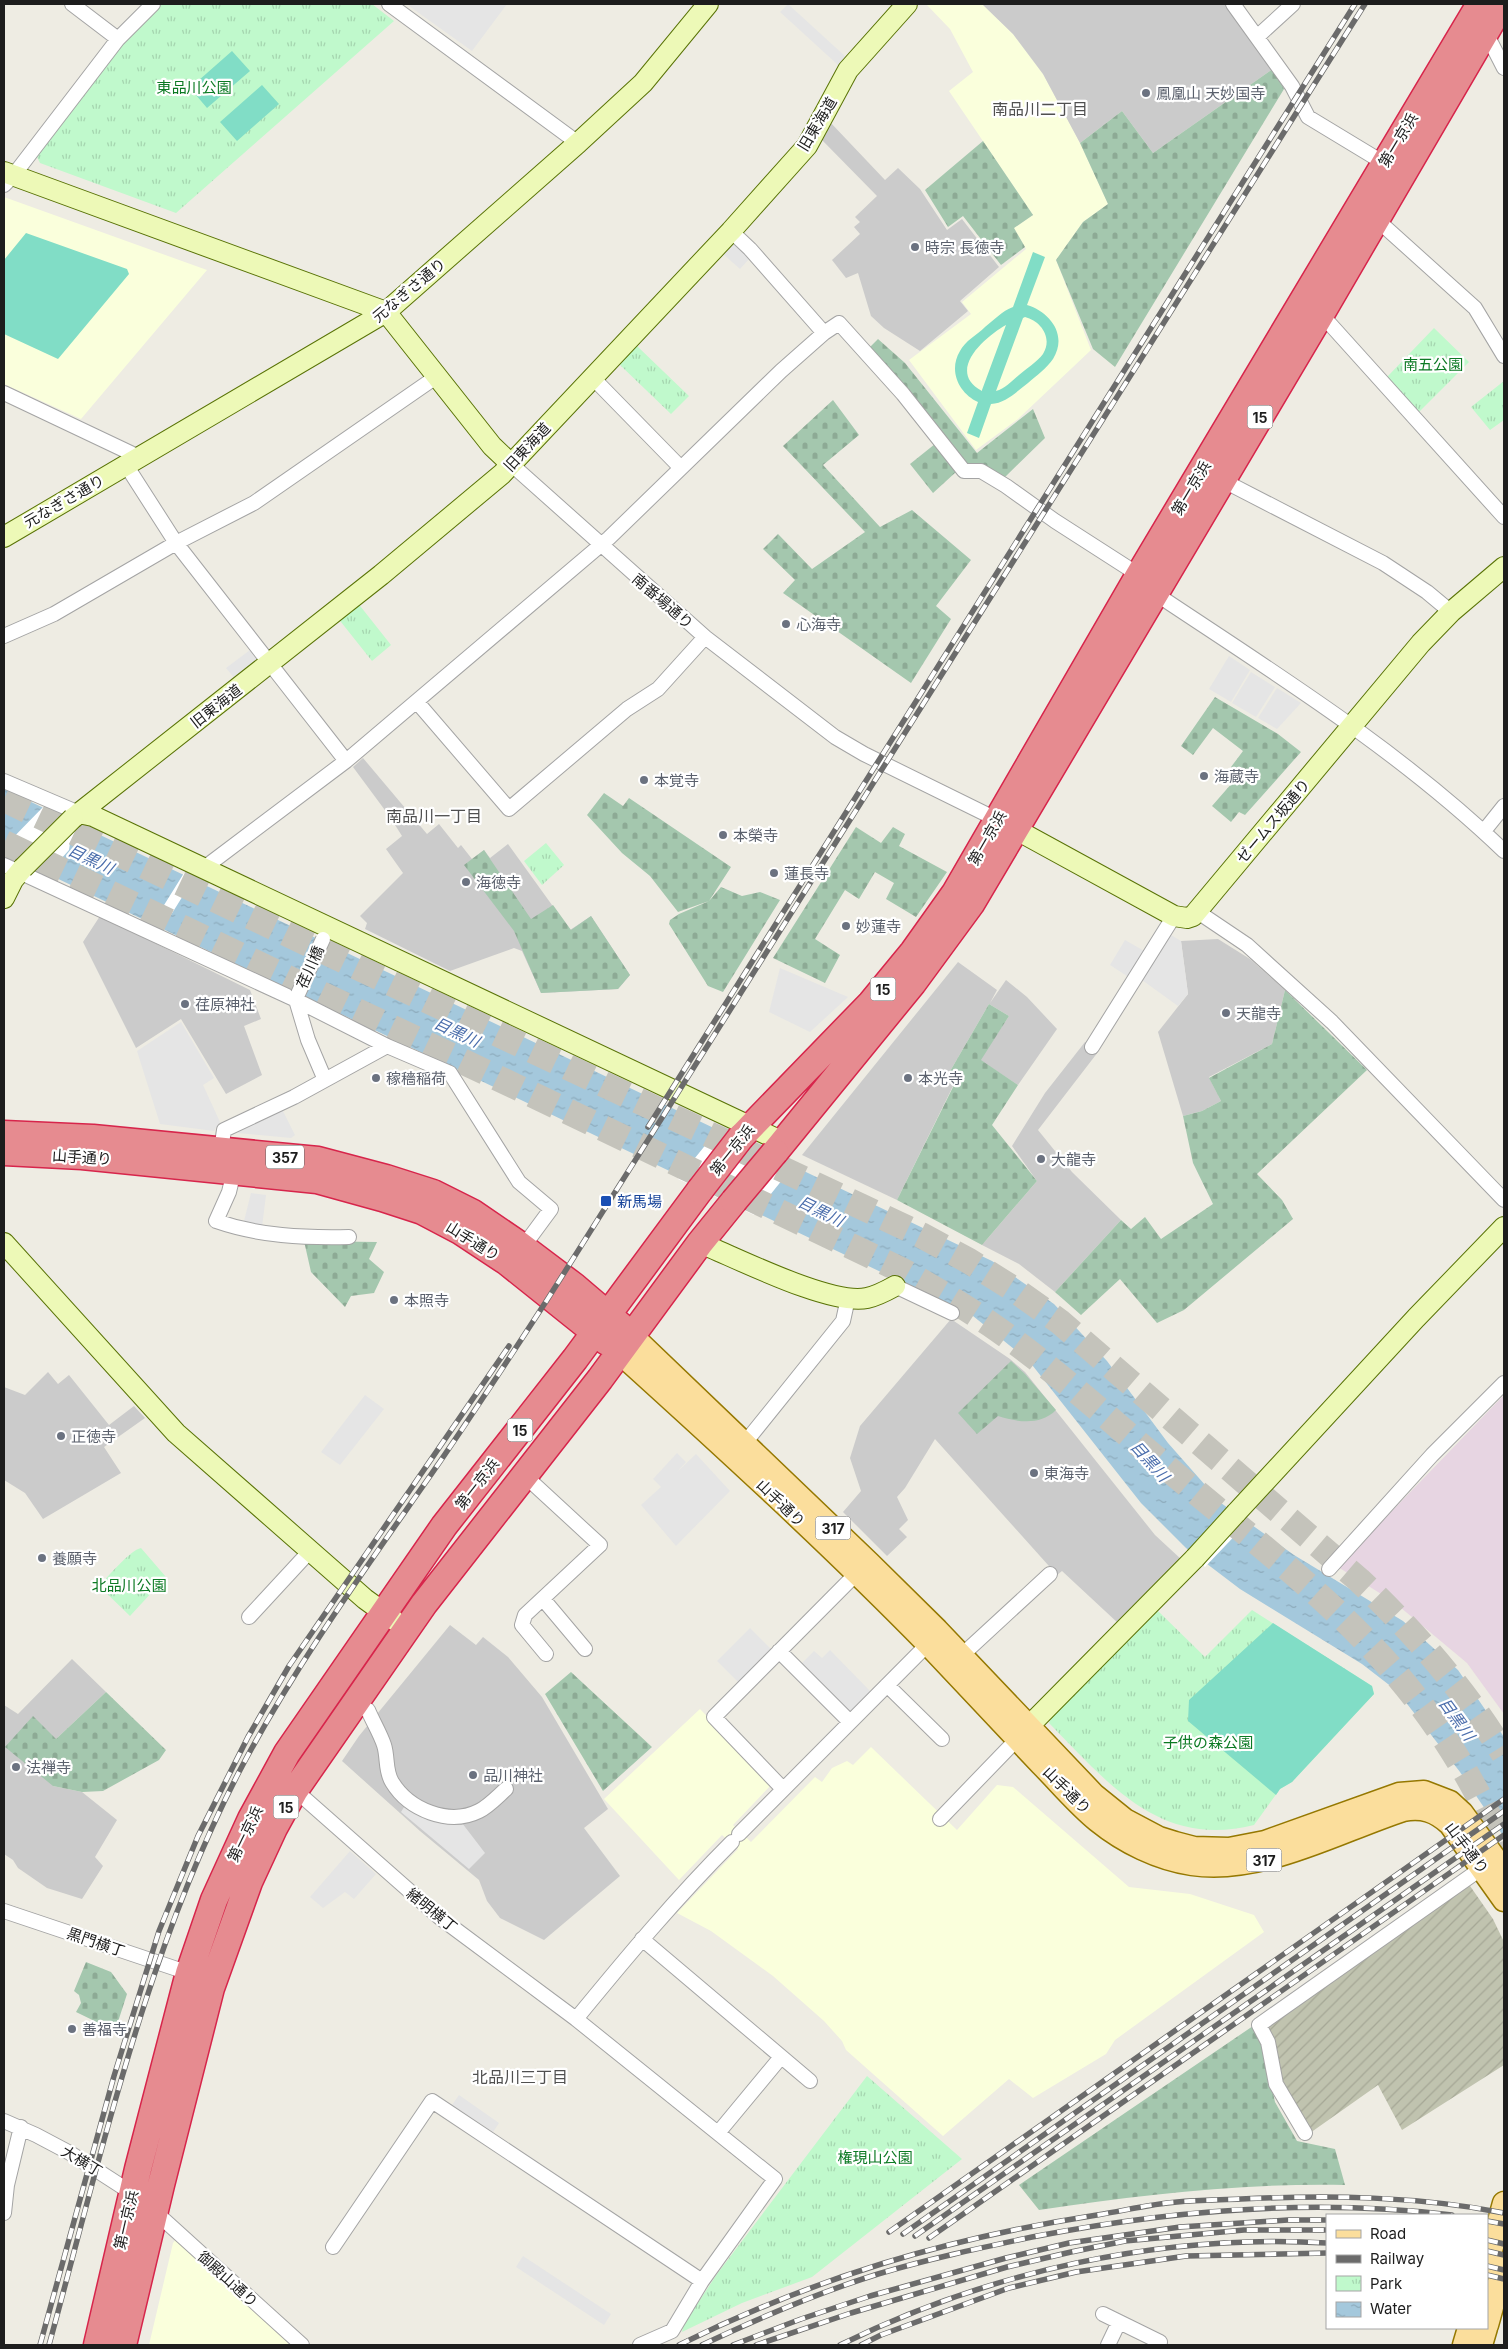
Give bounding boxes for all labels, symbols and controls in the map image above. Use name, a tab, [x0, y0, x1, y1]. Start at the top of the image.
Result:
park label: 東品川公園	[156, 78, 232, 97]
place label: 鳳凰山 天妙国寺	[1156, 84, 1265, 103]
marker: 鳳凰山 天妙国寺	[1140, 87, 1152, 99]
street label: 旧東海道	[793, 93, 841, 155]
district label: 南品川二丁目	[992, 99, 1088, 119]
street label: 第一京浜	[1374, 109, 1422, 171]
place label: 時宗 長徳寺	[925, 238, 1004, 257]
marker: 時宗 長徳寺	[909, 241, 921, 253]
street label: 元なぎさ通り	[368, 254, 450, 326]
park label: 南五公園	[1403, 355, 1463, 374]
road number: 15	[1248, 406, 1272, 428]
street label: 旧東海道	[500, 419, 554, 475]
street label: 第一京浜	[1167, 457, 1215, 519]
street label: 元なぎさ通り	[20, 470, 108, 532]
street label: 南番場通り	[628, 569, 698, 633]
place label: 心海寺	[796, 615, 841, 634]
marker: 心海寺	[780, 618, 792, 630]
street label: 旧東海道	[187, 680, 245, 732]
place label: 海蔵寺	[1214, 767, 1259, 786]
marker: 海蔵寺	[1198, 770, 1210, 782]
place label: 本覚寺	[654, 771, 699, 790]
marker: 本覚寺	[638, 774, 650, 786]
street label: ゼームス坂通り	[1232, 775, 1314, 867]
district label: 南品川一丁目	[386, 806, 482, 826]
street label: 第一京浜	[964, 807, 1010, 869]
place label: 本榮寺	[733, 826, 778, 845]
marker: 本榮寺	[717, 829, 729, 841]
water label: 目黒川	[65, 840, 119, 879]
place label: 蓮長寺	[784, 864, 829, 883]
marker: 蓮長寺	[768, 867, 780, 879]
place label: 海徳寺	[476, 873, 521, 892]
marker: 海徳寺	[460, 876, 472, 888]
place label: 妙蓮寺	[856, 917, 901, 936]
marker: 妙蓮寺	[840, 920, 852, 932]
street label: 荏川橋	[292, 943, 328, 991]
road number: 15	[870, 978, 896, 1001]
place label: 荏原神社	[195, 995, 255, 1014]
marker: 荏原神社	[179, 998, 191, 1010]
place label: 天龍寺	[1236, 1004, 1281, 1023]
marker: 天龍寺	[1220, 1007, 1232, 1019]
water label: 目黒川	[431, 1013, 485, 1052]
place label: 稼穡稲荷	[386, 1069, 446, 1088]
place label: 本光寺	[918, 1069, 963, 1088]
marker: 稼穡稲荷	[370, 1072, 382, 1084]
marker: 本光寺	[902, 1072, 914, 1084]
street label: 第一京浜	[706, 1121, 758, 1179]
street label: 山手通り	[51, 1145, 113, 1169]
road number: 357	[266, 1146, 304, 1168]
place label: 大龍寺	[1051, 1150, 1096, 1169]
marker: 大龍寺	[1035, 1153, 1047, 1165]
water label: 目黒川	[795, 1191, 849, 1231]
place label: 新馬場	[617, 1192, 662, 1211]
marker: 新馬場	[599, 1194, 613, 1208]
street label: 山手通り	[443, 1217, 503, 1265]
place label: 本照寺	[404, 1291, 449, 1310]
marker: 本照寺	[388, 1294, 400, 1306]
road number: 15	[508, 1418, 532, 1442]
place label: 正徳寺	[71, 1427, 116, 1446]
marker: 正徳寺	[55, 1430, 67, 1442]
water label: 目黒川	[1127, 1436, 1175, 1487]
street label: 第一京浜	[451, 1455, 503, 1513]
place label: 東海寺	[1044, 1464, 1089, 1483]
marker: 東海寺	[1028, 1467, 1040, 1479]
street label: 山手通り	[753, 1475, 809, 1531]
road number: 317	[816, 1516, 850, 1540]
place label: 養願寺	[52, 1549, 97, 1568]
marker: 養願寺	[36, 1552, 48, 1564]
park label: 北品川公園	[91, 1576, 167, 1595]
water label: 目黒川	[1435, 1694, 1480, 1746]
park label: 子供の森公園	[1163, 1733, 1253, 1752]
place label: 法禅寺	[26, 1758, 71, 1777]
marker: 法禅寺	[10, 1761, 22, 1773]
street label: 山手通り	[1039, 1762, 1095, 1818]
place label: 品川神社	[483, 1766, 543, 1785]
marker: 品川神社	[467, 1769, 479, 1781]
road number: 15	[274, 1795, 298, 1818]
street label: 第一京浜	[223, 1803, 267, 1865]
street label: 山手通り	[1441, 1818, 1493, 1878]
road number: 317	[1246, 1848, 1282, 1872]
street label: 緒明横丁	[403, 1884, 461, 1936]
street label: 黒門横丁	[65, 1923, 127, 1961]
place label: 善福寺	[82, 2020, 127, 2039]
marker: 善福寺	[66, 2023, 78, 2035]
district label: 北品川三丁目	[472, 2067, 568, 2087]
street label: 大横丁	[58, 2141, 106, 2181]
park label: 権現山公園	[837, 2148, 913, 2167]
street label: 第一京浜	[110, 2189, 142, 2251]
legend	[1326, 2214, 1488, 2329]
text: Road	[1370, 2224, 1406, 2243]
street label: 御殿山通り	[194, 2247, 262, 2311]
text: Railway	[1370, 2249, 1425, 2268]
text: Park	[1370, 2274, 1403, 2293]
text: Water	[1370, 2299, 1412, 2318]

